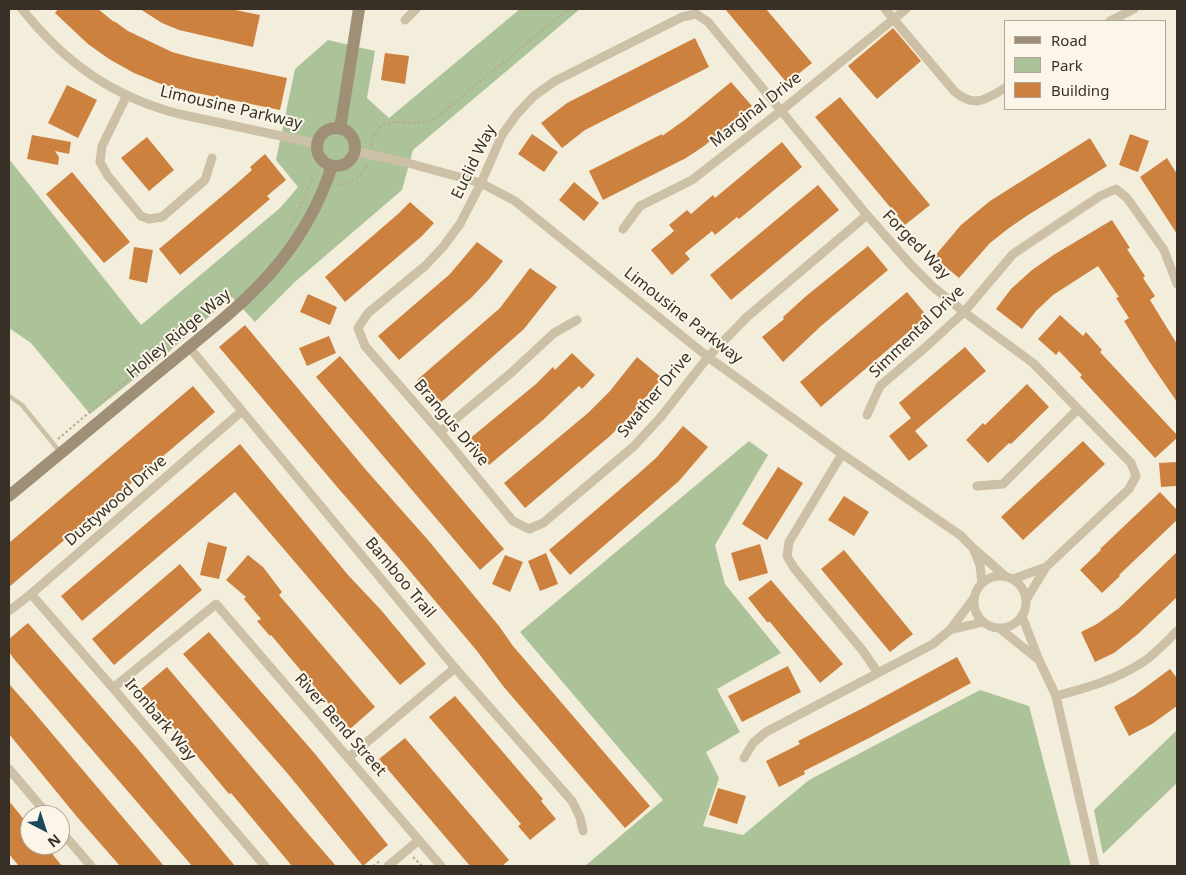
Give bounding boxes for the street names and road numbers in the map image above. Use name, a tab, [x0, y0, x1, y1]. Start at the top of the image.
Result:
street label: Marginal Drive	[707, 68, 805, 152]
street label: Limousine Parkway	[158, 82, 304, 134]
street label: Euclid Way	[448, 122, 500, 202]
street label: Forged Way	[878, 206, 954, 284]
street label: Limousine Parkway	[620, 264, 746, 368]
street label: Simmental Drive	[866, 282, 968, 382]
street label: Holley Ridge Way	[123, 285, 235, 383]
street label: Swather Drive	[614, 348, 696, 442]
street label: Brangus Drive	[409, 376, 493, 470]
street label: Dustywood Drive	[61, 452, 171, 550]
street label: Bamboo Trail	[361, 534, 439, 622]
street label: River Bend Street	[290, 670, 390, 780]
street label: Ironbark Way	[120, 675, 200, 765]

